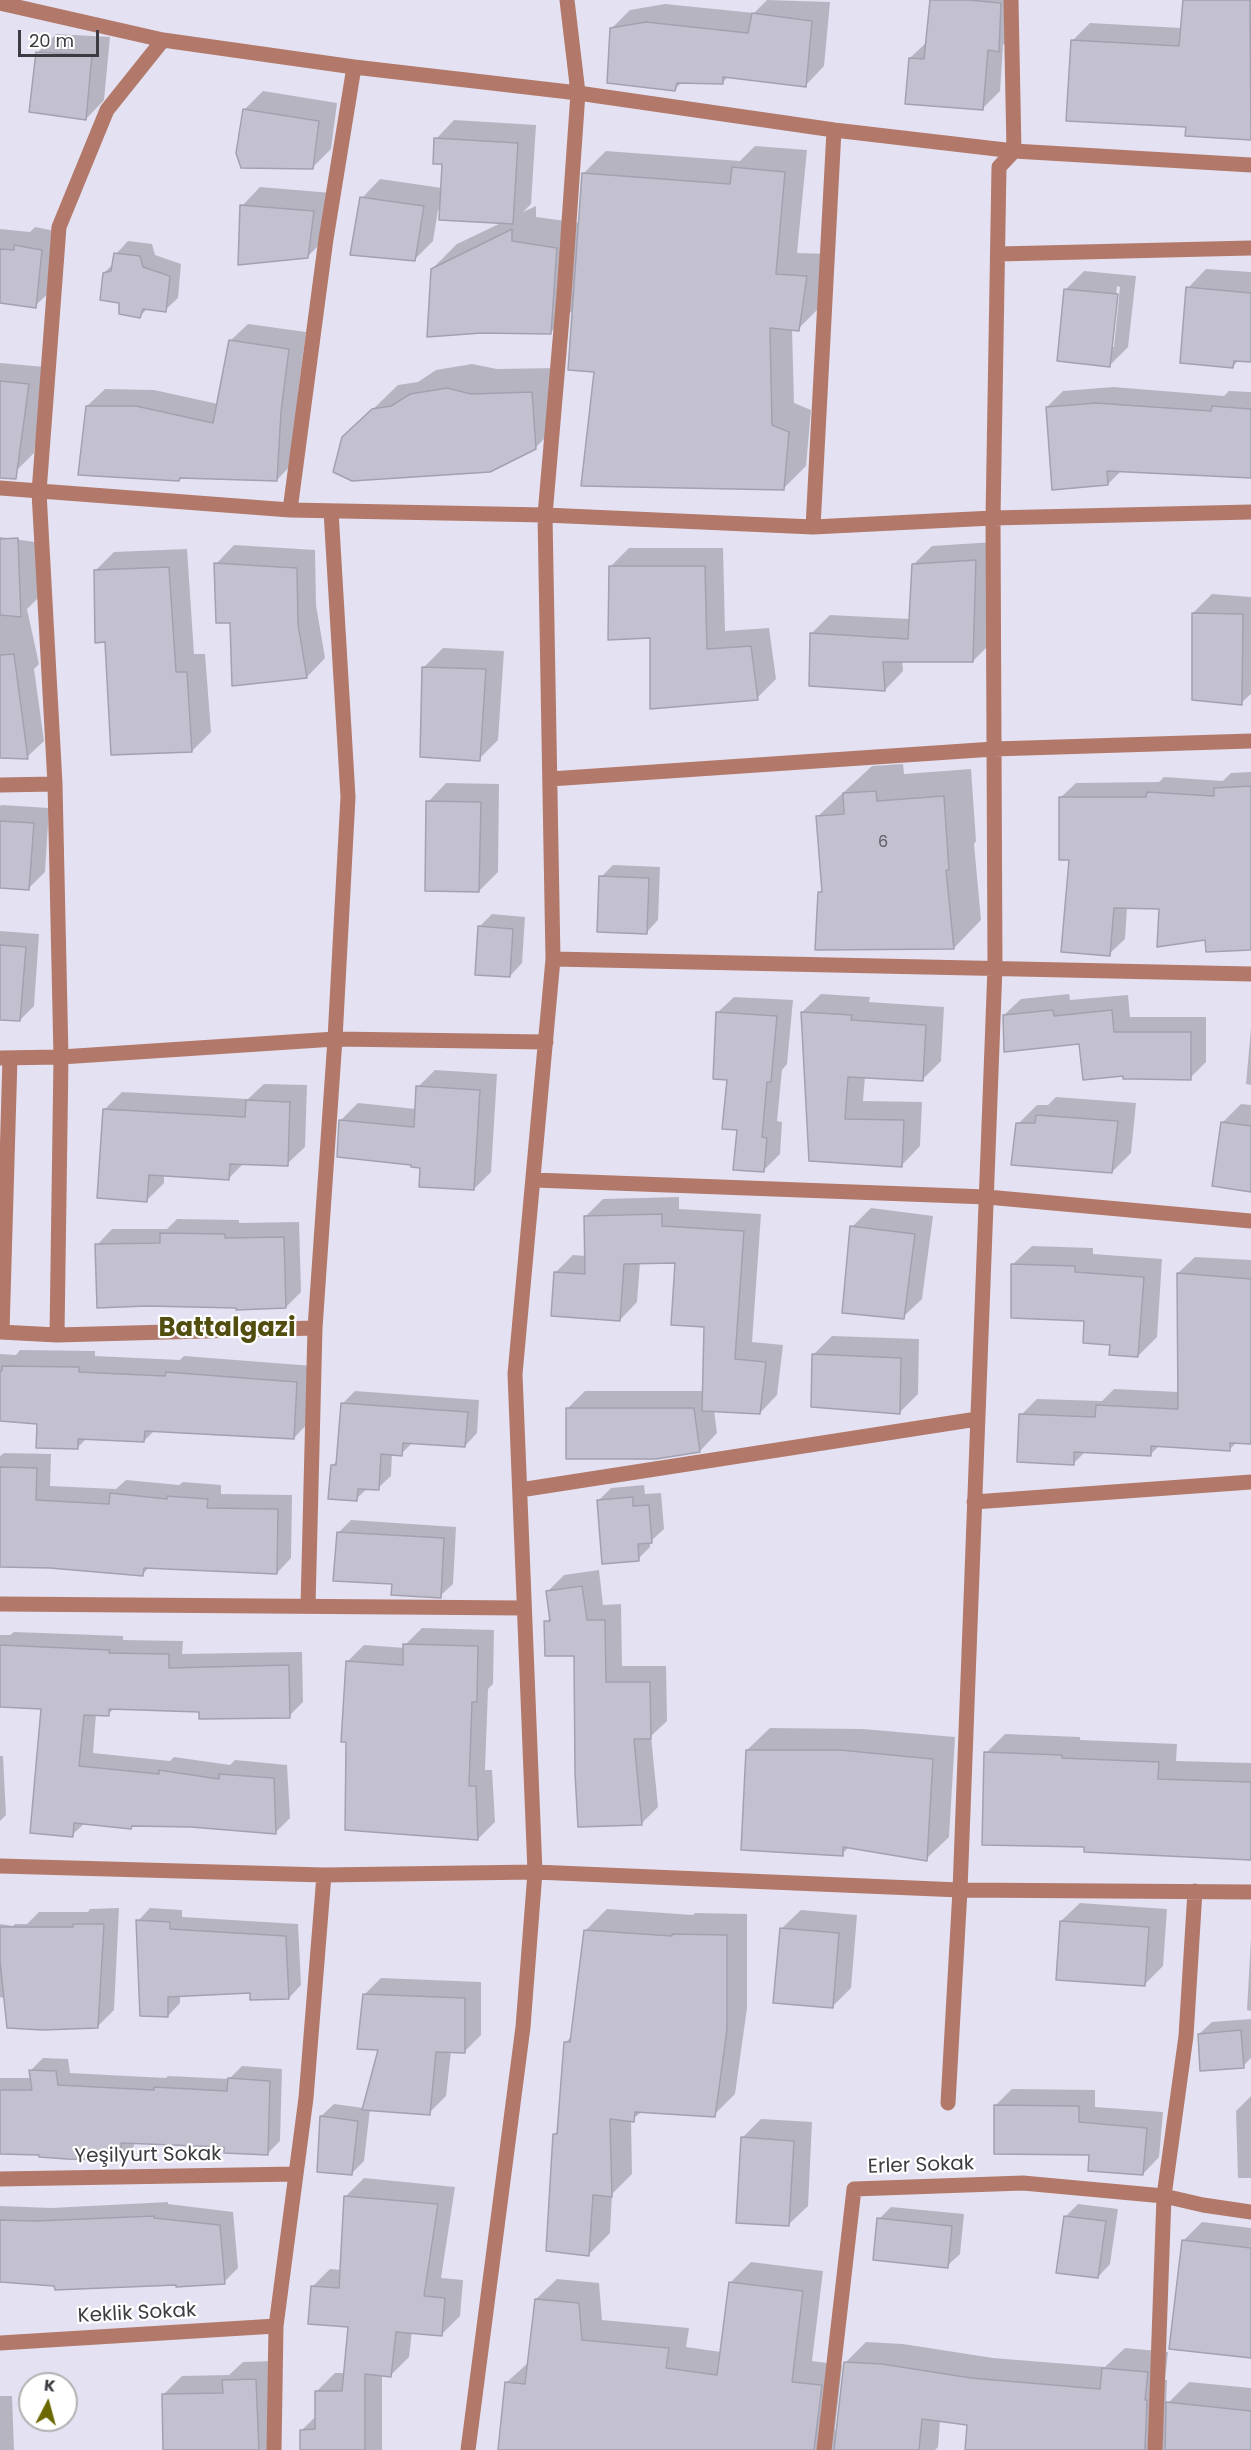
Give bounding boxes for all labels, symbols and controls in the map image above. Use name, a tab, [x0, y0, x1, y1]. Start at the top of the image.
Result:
scale bar	[21, 18, 102, 56]
text: 20 m	[29, 28, 74, 53]
house number: 6	[878, 833, 888, 853]
district label: Battalgazi	[158, 1313, 296, 1345]
street label: Yeşilyurt Sokak	[74, 2143, 222, 2169]
street label: Erler Sokak	[867, 2152, 975, 2180]
street label: Keklik Sokak	[77, 2299, 197, 2329]
north arrow	[18, 2372, 78, 2432]
text: K	[43, 2374, 56, 2398]

